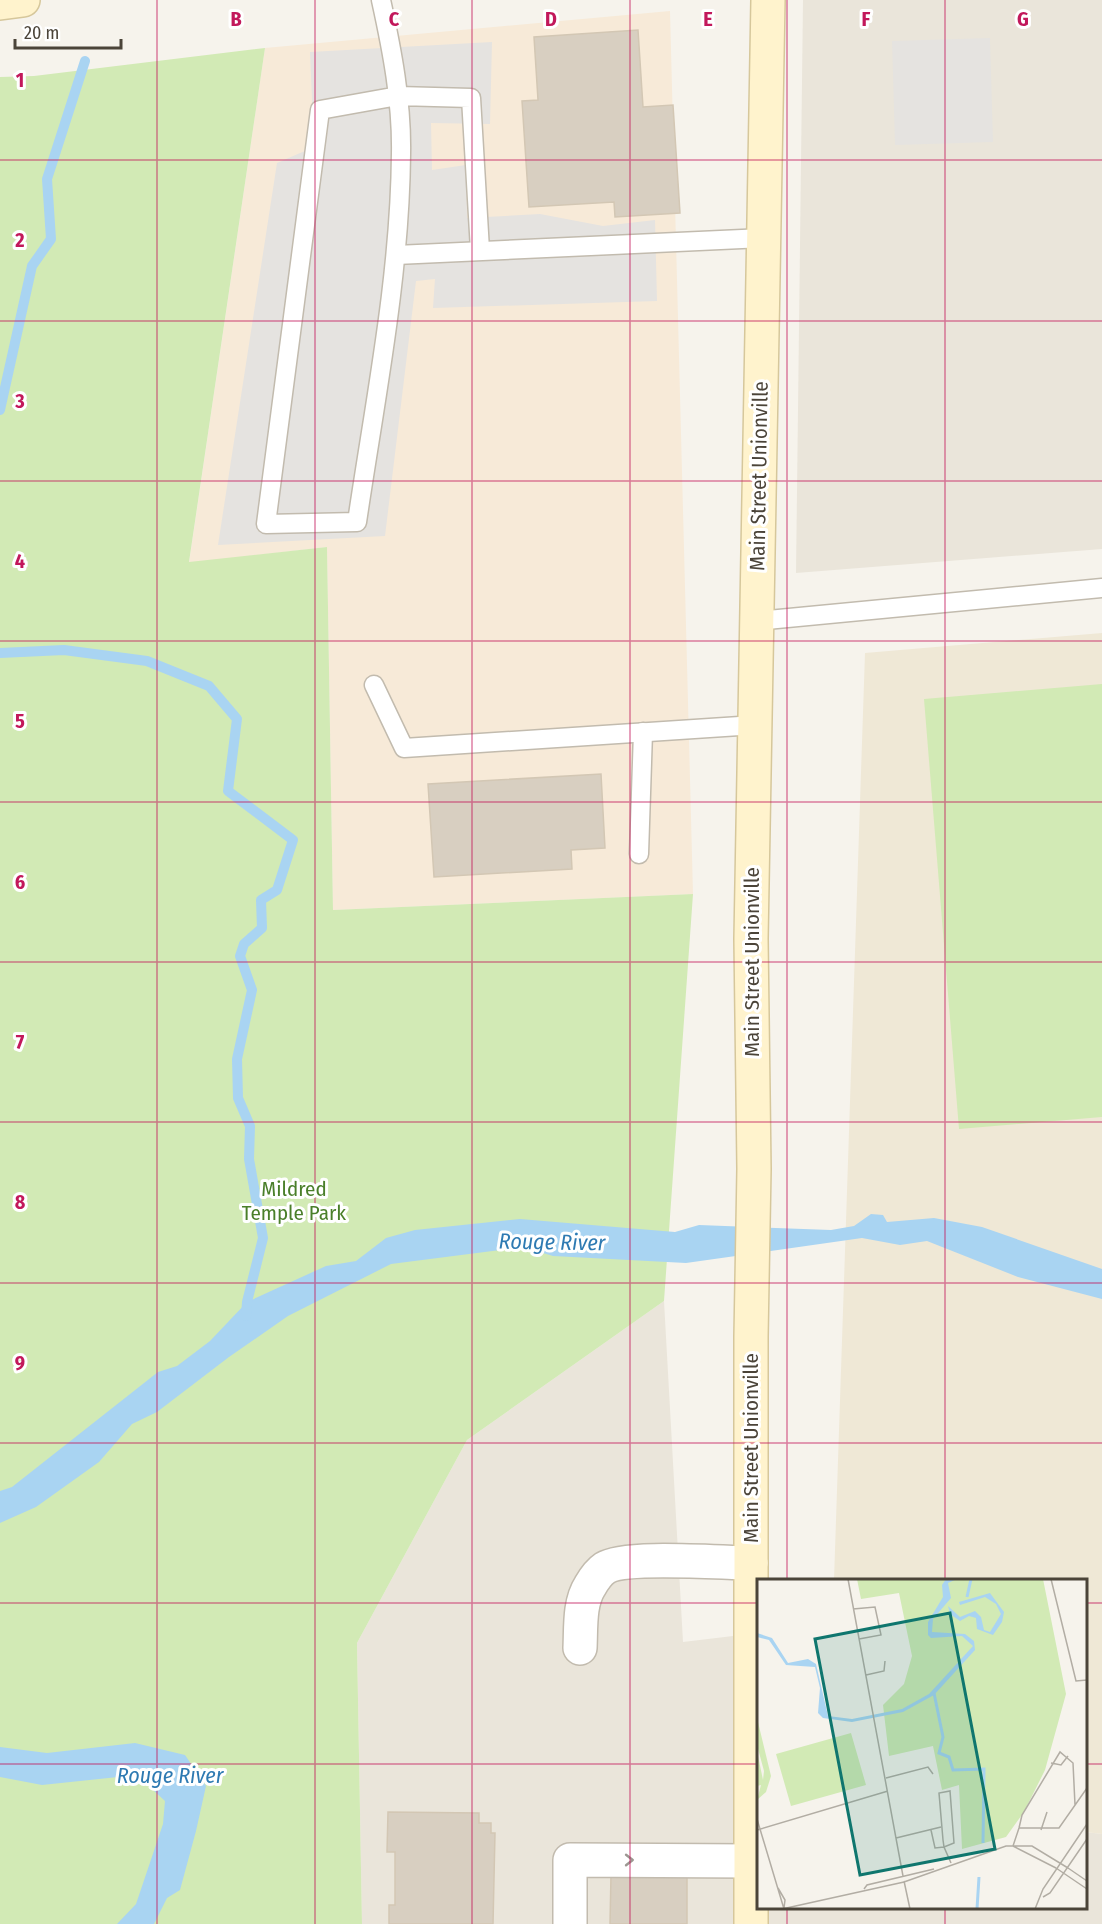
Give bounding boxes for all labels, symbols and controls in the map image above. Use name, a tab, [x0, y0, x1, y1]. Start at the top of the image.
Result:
text: B	[230, 7, 242, 31]
text: C	[389, 7, 400, 31]
text: D	[545, 7, 557, 31]
text: E	[703, 7, 713, 31]
text: F	[862, 7, 871, 31]
text: G	[1017, 7, 1029, 31]
scale bar	[15, 12, 122, 50]
text: 20 m	[24, 22, 59, 44]
text: 1	[16, 68, 24, 92]
text: 2	[14, 228, 25, 252]
street label: Main Street Unionville	[744, 381, 774, 571]
text: 3	[14, 389, 25, 413]
text: 4	[15, 549, 25, 573]
text: 5	[15, 709, 25, 733]
street label: Main Street Unionville	[739, 867, 765, 1057]
text: 6	[15, 870, 25, 894]
text: 7	[16, 1030, 25, 1054]
park label: Mildred Temple Park	[242, 1176, 346, 1226]
text: 8	[15, 1190, 26, 1214]
water label: Rouge River	[498, 1228, 607, 1256]
text: 9	[15, 1351, 25, 1375]
street label: Main Street Unionville	[738, 1353, 764, 1543]
inset map	[757, 1579, 1087, 1909]
water label: Rouge River	[117, 1762, 225, 1789]
one-way arrow	[624, 1854, 633, 1866]

